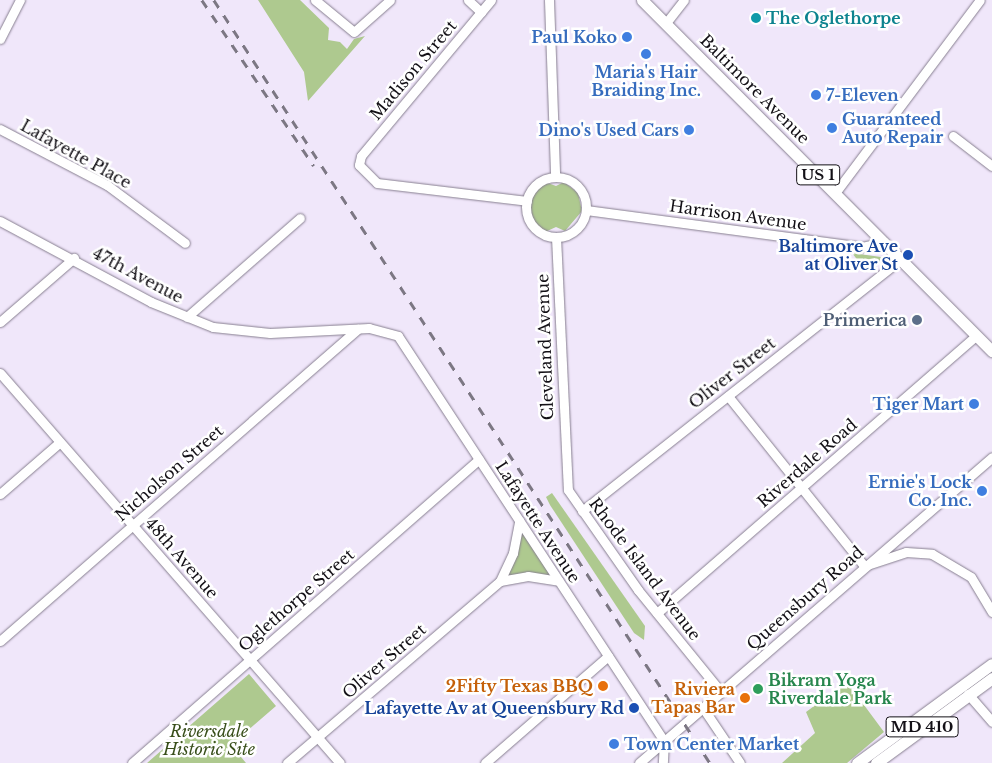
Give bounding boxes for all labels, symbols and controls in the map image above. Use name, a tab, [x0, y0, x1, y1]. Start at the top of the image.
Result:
place label: The Oglethorpe	[766, 8, 901, 28]
marker: The Oglethorpe	[750, 12, 762, 24]
street label: Madison Street	[366, 16, 460, 124]
place label: Paul Koko	[531, 27, 617, 47]
street label: Baltimore Avenue	[696, 30, 814, 148]
marker: Paul Koko	[621, 31, 633, 43]
marker: Maria's Hair Braiding Inc.	[640, 48, 652, 60]
place label: Maria's Hair Braiding Inc.	[591, 62, 701, 100]
place label: 7-Eleven	[826, 85, 899, 105]
marker: 7-Eleven	[810, 89, 822, 101]
place label: Guaranteed Auto Repair	[842, 109, 943, 147]
street label: Lafayette Place	[17, 116, 135, 192]
place label: Dino's Used Cars	[538, 120, 679, 140]
marker: Guaranteed Auto Repair	[826, 122, 838, 134]
marker: Dino's Used Cars	[683, 124, 695, 136]
road number: US 1	[796, 162, 840, 188]
street label: Harrison Avenue	[668, 196, 808, 234]
place label: Baltimore Ave at Oliver St	[778, 236, 898, 274]
street label: 47th Avenue	[89, 243, 187, 307]
marker: Baltimore Ave at Oliver St	[902, 249, 914, 261]
street label: Cleveland Avenue	[533, 273, 557, 421]
place label: Primerica	[823, 310, 907, 330]
marker: Primerica	[911, 314, 923, 326]
street label: Oliver Street	[685, 333, 779, 413]
place label: Tiger Mart	[872, 394, 964, 414]
marker: Tiger Mart	[968, 398, 980, 410]
street label: Riverdale Road	[753, 415, 861, 511]
street label: Nicholson Street	[111, 421, 227, 525]
street label: Lafayette Avenue	[491, 457, 585, 587]
place label: Ernie's Lock Co. Inc.	[868, 472, 972, 510]
marker: Ernie's Lock Co. Inc.	[976, 485, 988, 497]
street label: Rhode Island Avenue	[585, 494, 705, 644]
street label: 48th Avenue	[141, 513, 223, 603]
street label: Queensbury Road	[743, 542, 867, 654]
street label: Oglethorpe Street	[234, 545, 358, 655]
street label: Oliver Street	[338, 619, 430, 703]
place label: Bikram Yoga Riverdale Park	[768, 670, 892, 708]
place label: 2Fifty Texas BBQ	[445, 676, 593, 696]
place label: Riviera Tapas Bar	[651, 679, 735, 717]
marker: 2Fifty Texas BBQ	[597, 680, 609, 692]
marker: Bikram Yoga Riverdale Park	[752, 683, 764, 695]
marker: Riviera Tapas Bar	[739, 692, 751, 704]
place label: Lafayette Av at Queensbury Rd	[363, 698, 624, 718]
marker: Lafayette Av at Queensbury Rd	[628, 702, 640, 714]
road number: MD 410	[884, 714, 960, 740]
park label: Riversdale Historic Site	[163, 721, 255, 759]
place label: Town Center Market	[624, 734, 799, 754]
marker: Town Center Market	[608, 738, 620, 750]

